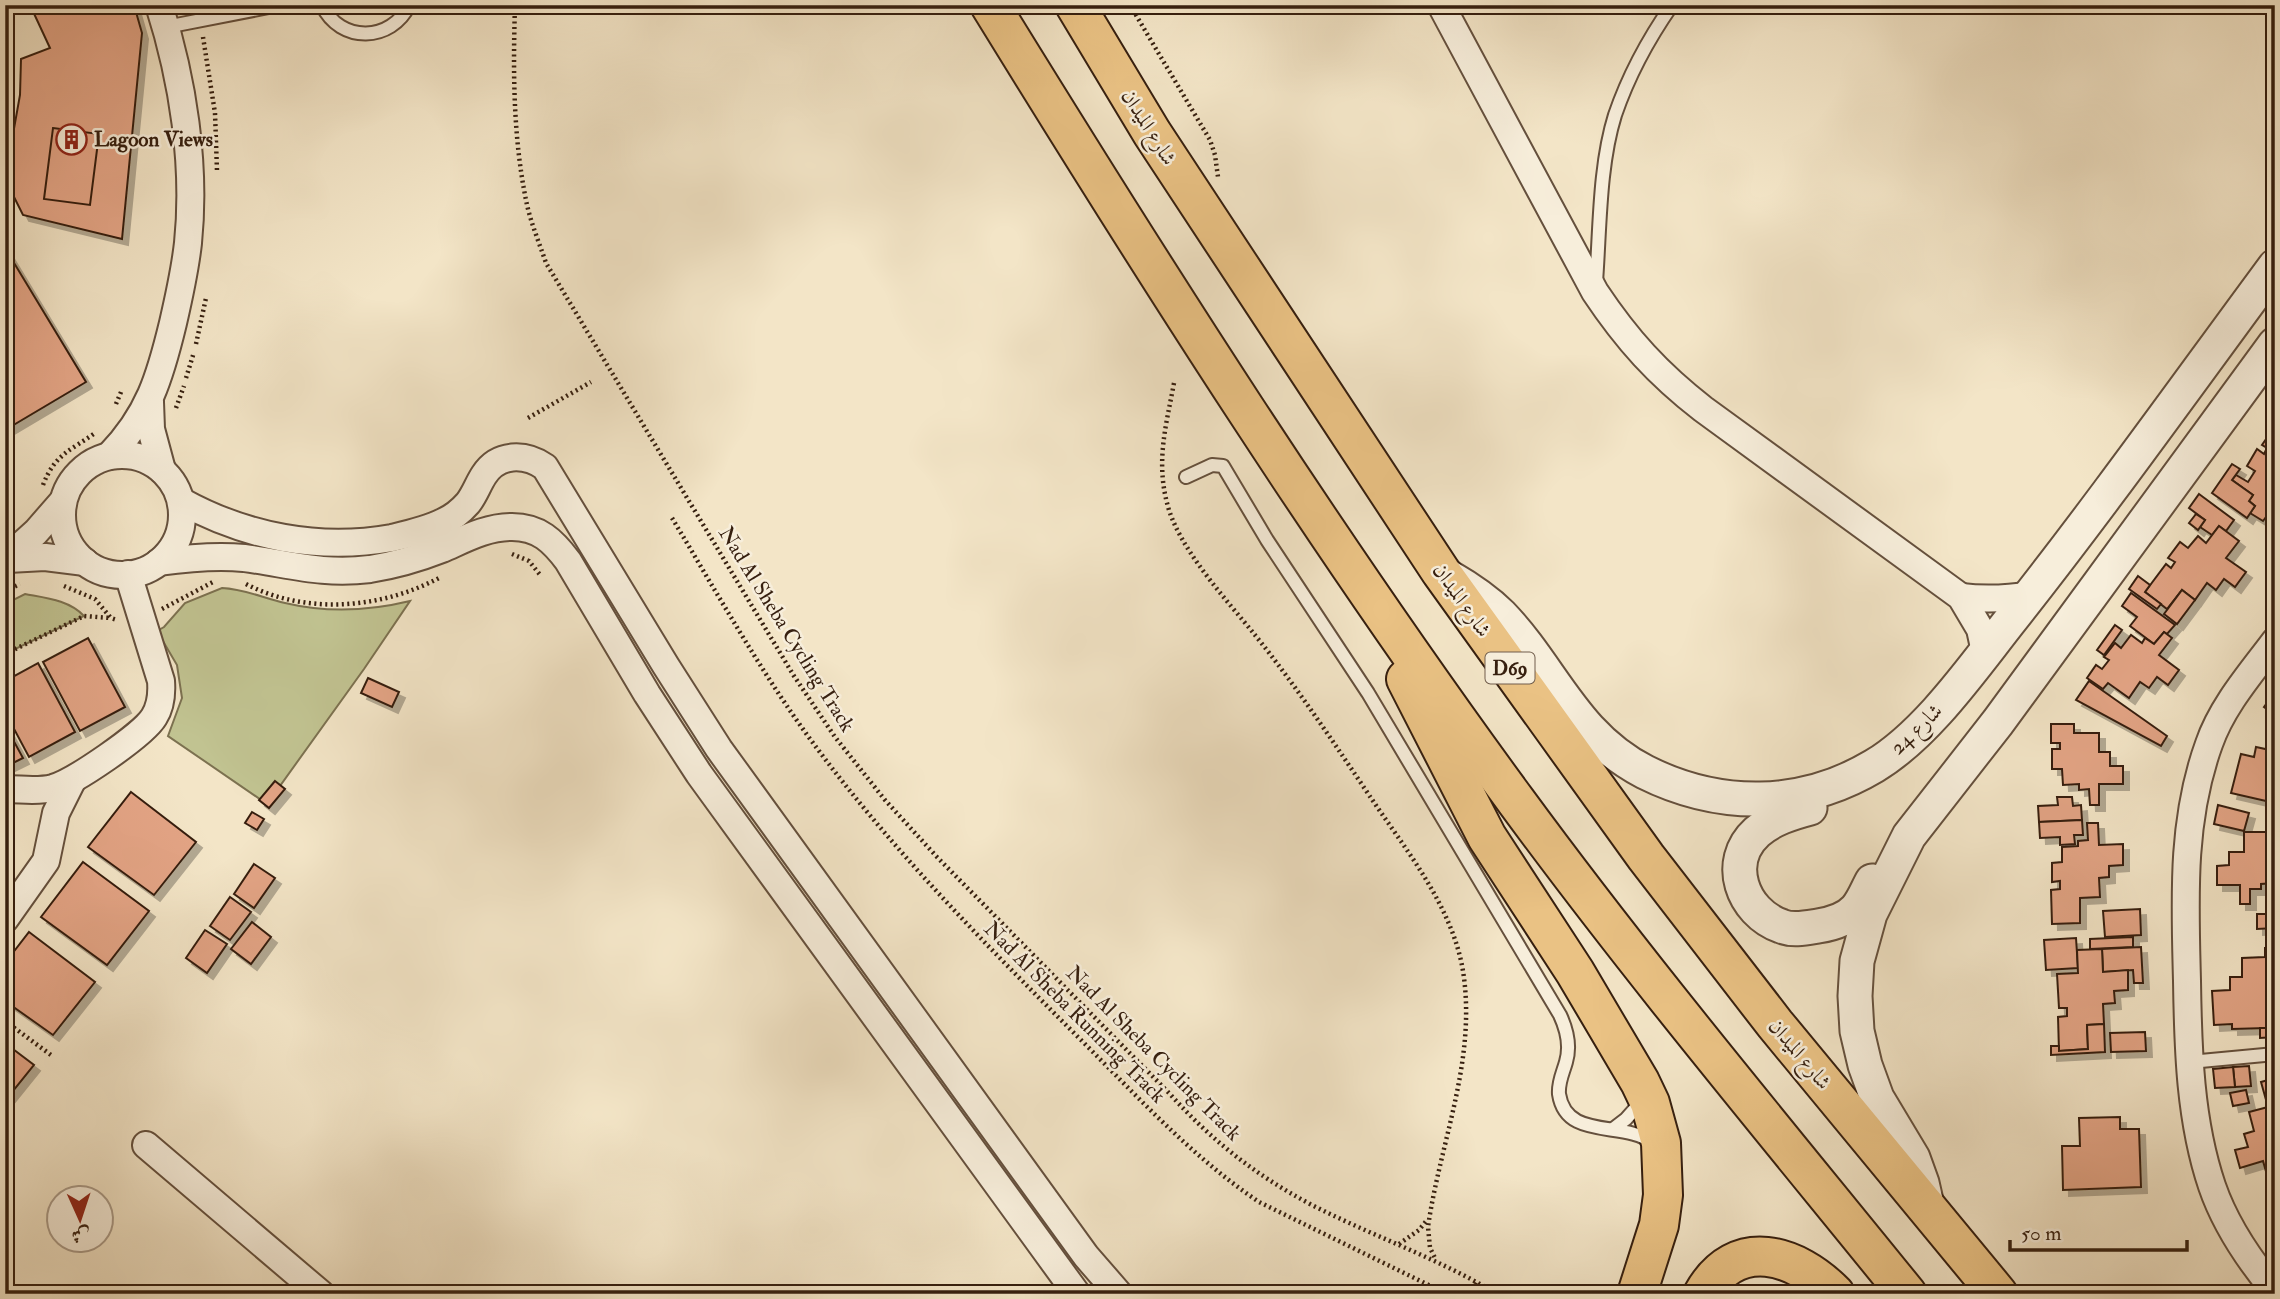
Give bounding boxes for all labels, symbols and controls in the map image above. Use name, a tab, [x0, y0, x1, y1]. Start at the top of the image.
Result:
street label: شارع الميدان	[1111, 84, 1182, 172]
building icon: Lagoon Views	[54, 122, 88, 156]
place label: Lagoon Views	[94, 126, 213, 153]
street label: Nad Al Sheba Cycling Track	[712, 522, 861, 737]
street label: شارع الميدان	[1423, 558, 1497, 645]
road number: D69	[1486, 652, 1534, 684]
street label: شارع 24	[1884, 698, 1951, 764]
street label: Nad Al Sheba Running Track	[978, 916, 1171, 1109]
street label: Nad Al Sheba Cycling Track	[1060, 960, 1247, 1147]
street label: شارع الميدان	[1759, 1013, 1837, 1098]
north arrow	[46, 1184, 116, 1254]
scale bar	[2010, 1208, 2187, 1252]
text: 50 m	[2021, 1220, 2062, 1247]
text: ش	[71, 1223, 91, 1247]

